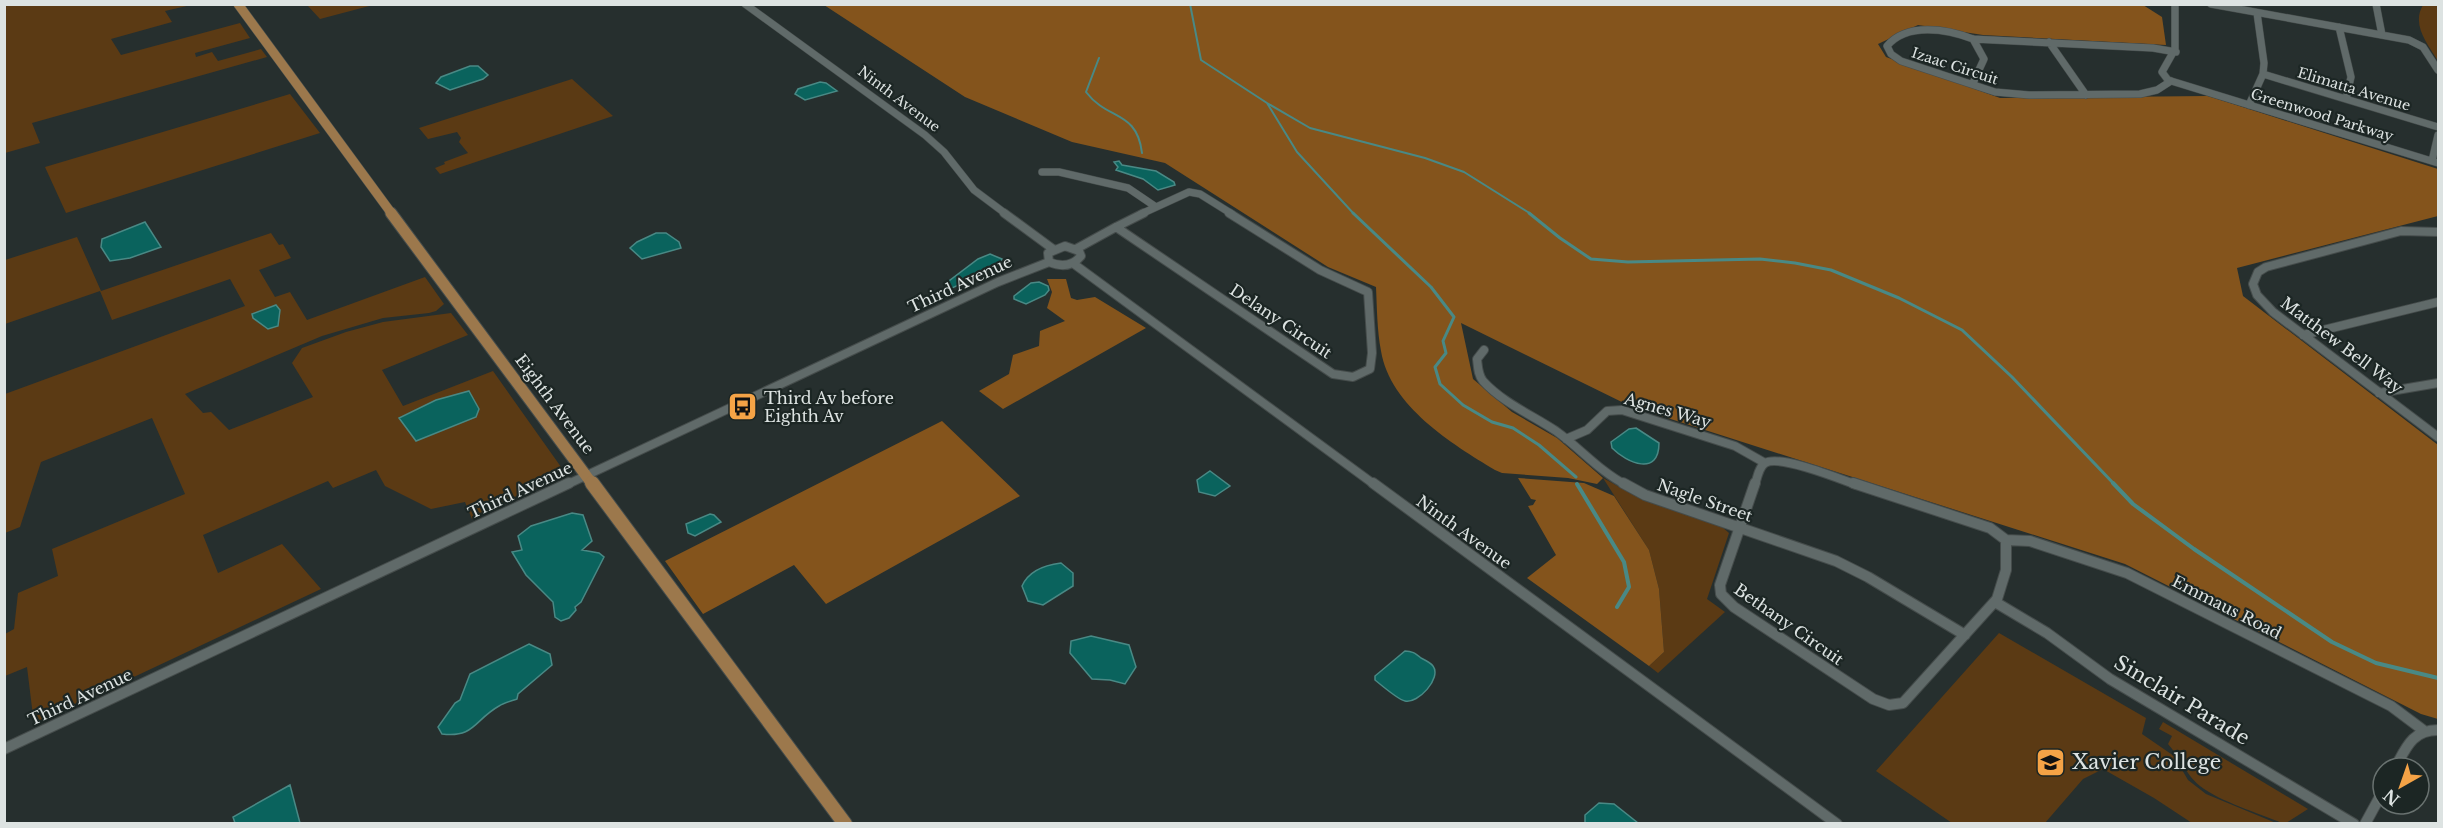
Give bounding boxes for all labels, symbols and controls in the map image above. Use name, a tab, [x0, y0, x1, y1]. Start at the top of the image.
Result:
street label: Izaac Circuit	[1909, 44, 2001, 89]
street label: Ninth Avenue	[854, 62, 944, 136]
street label: Elimatta Avenue	[2295, 63, 2413, 115]
street label: Greenwood Parkway	[2248, 85, 2396, 145]
street label: Third Avenue	[905, 251, 1015, 317]
street label: Delany Circuit	[1226, 279, 1336, 363]
street label: Matthew Bell Way	[2277, 292, 2408, 398]
street label: Eighth Avenue	[511, 350, 599, 458]
place label: Third Av before Eighth Av	[764, 388, 894, 426]
street label: Agnes Way	[1621, 388, 1715, 432]
bus stop icon: Third Av before Eighth Av	[727, 391, 759, 423]
street label: Third Avenue	[465, 457, 575, 523]
street label: Nagle Street	[1655, 474, 1755, 526]
street label: Ninth Avenue	[1413, 491, 1515, 573]
street label: Emmaus Road	[2169, 571, 2285, 643]
street label: Bethany Circuit	[1730, 579, 1848, 669]
street label: Sinclair Parade	[2110, 650, 2254, 750]
street label: Third Avenue	[25, 664, 135, 730]
school or university icon: Xavier College	[2035, 746, 2067, 778]
place label: Xavier College	[2072, 750, 2221, 774]
north arrow	[2371, 756, 2431, 816]
text: N	[2379, 785, 2404, 810]

